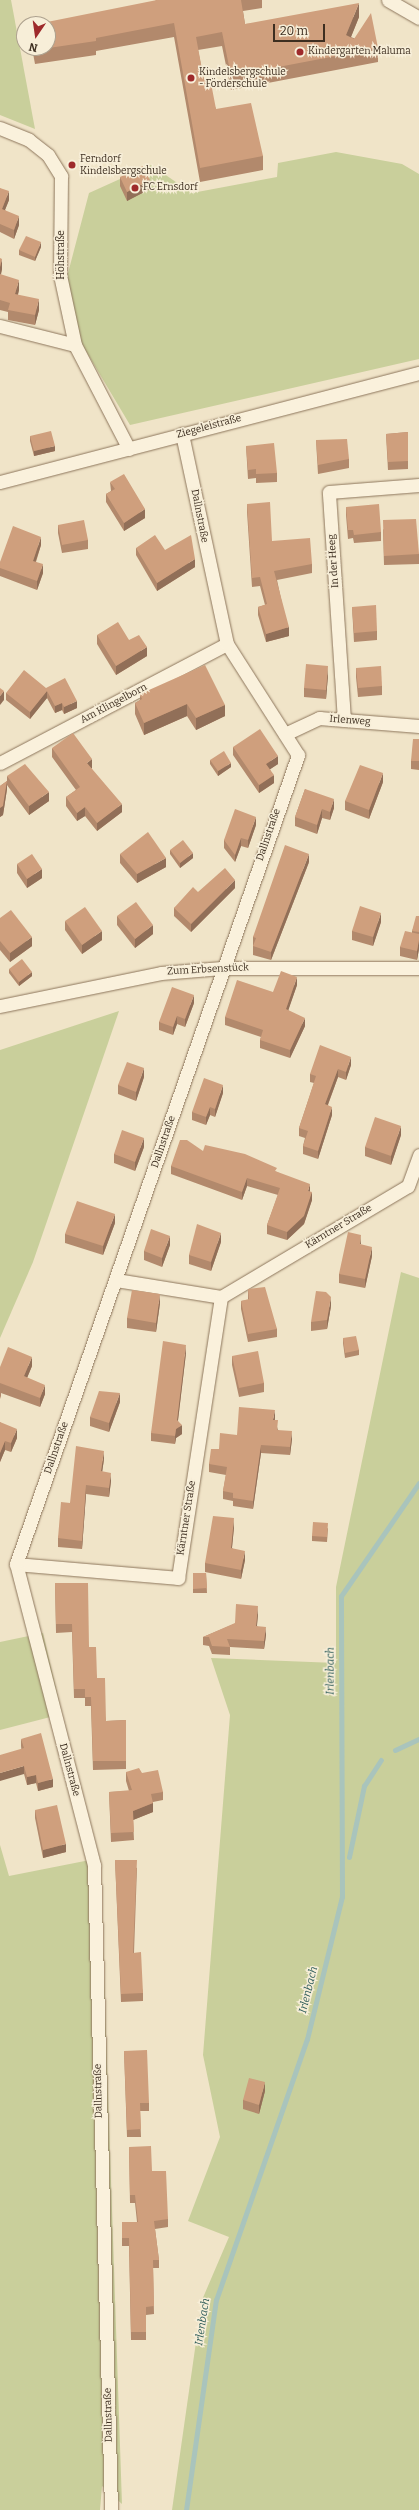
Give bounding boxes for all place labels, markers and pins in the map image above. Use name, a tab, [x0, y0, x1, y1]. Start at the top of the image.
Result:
place label: Kindergarten Maluma	[308, 46, 411, 58]
marker: Kindergarten Maluma	[295, 47, 305, 57]
place label: Kindelsbergschule - Förderschule	[199, 66, 286, 90]
marker: Kindelsbergschule - Förderschule	[186, 73, 196, 83]
place label: Ferndorf Kindelsbergschule	[80, 153, 167, 176]
marker: Ferndorf Kindelsbergschule	[67, 160, 77, 170]
place label: FC Ernsdorf	[143, 182, 198, 194]
marker: FC Ernsdorf	[130, 183, 140, 193]

